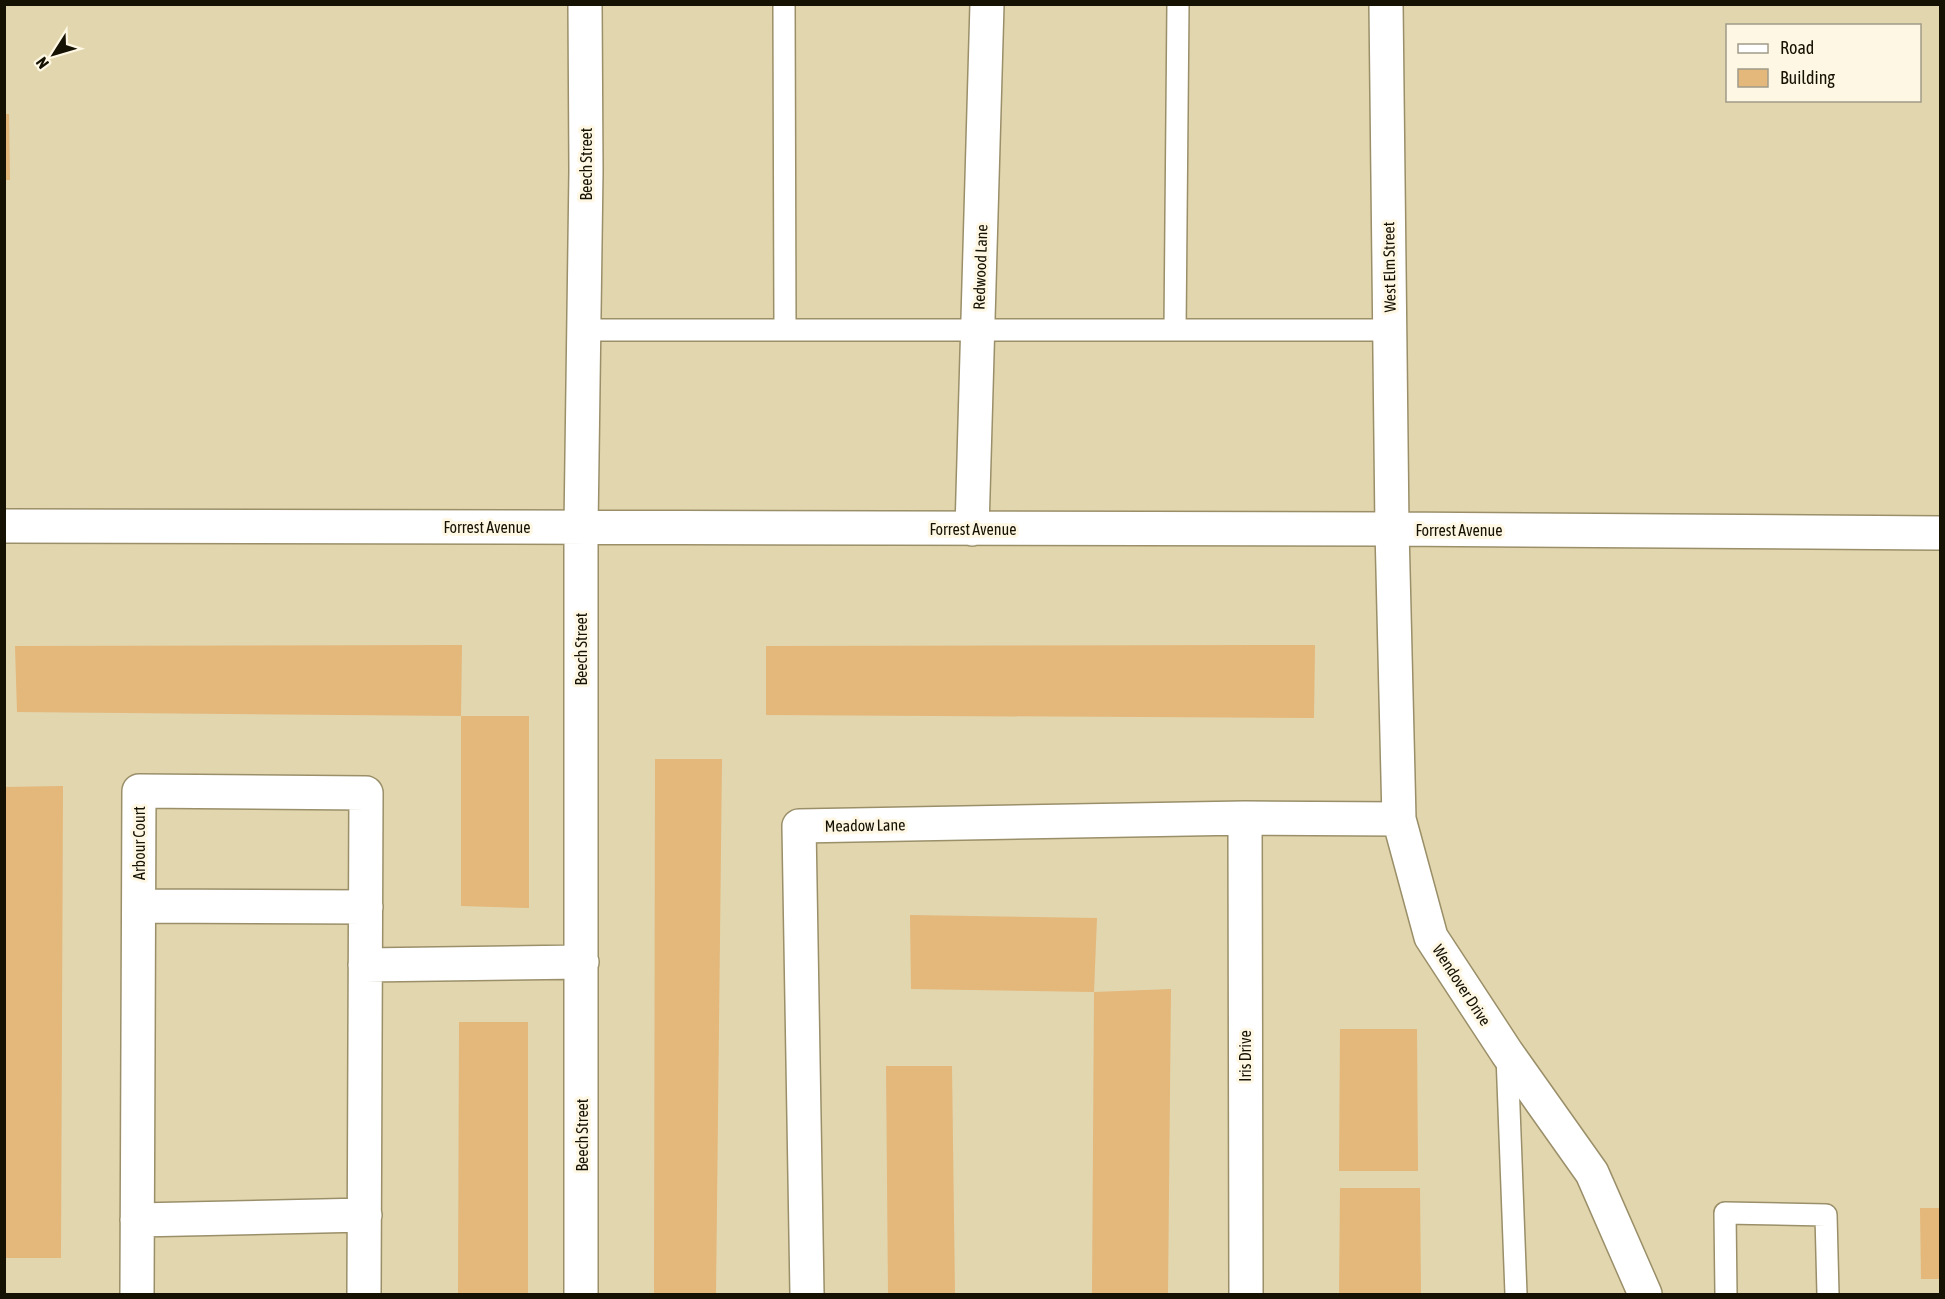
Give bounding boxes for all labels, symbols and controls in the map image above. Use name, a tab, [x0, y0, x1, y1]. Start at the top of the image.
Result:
north arrow	[24, 24, 84, 84]
legend	[1726, 24, 1921, 102]
text: Road	[1780, 37, 1814, 58]
text: N	[32, 54, 52, 72]
text: Building	[1780, 67, 1835, 88]
street label: Beech Street	[577, 127, 595, 200]
street label: West Elm Street	[1379, 221, 1399, 313]
street label: Redwood Lane	[970, 224, 990, 310]
street label: Forrest Avenue	[443, 518, 531, 536]
street label: Forrest Avenue	[929, 520, 1017, 538]
street label: Forrest Avenue	[1415, 521, 1503, 539]
street label: Beech Street	[572, 612, 590, 685]
street label: Arbour Court	[130, 806, 148, 880]
street label: Meadow Lane	[824, 815, 906, 835]
street label: Wendover Drive	[1429, 941, 1495, 1029]
street label: Iris Drive	[1236, 1030, 1254, 1082]
street label: Beech Street	[573, 1098, 591, 1171]

